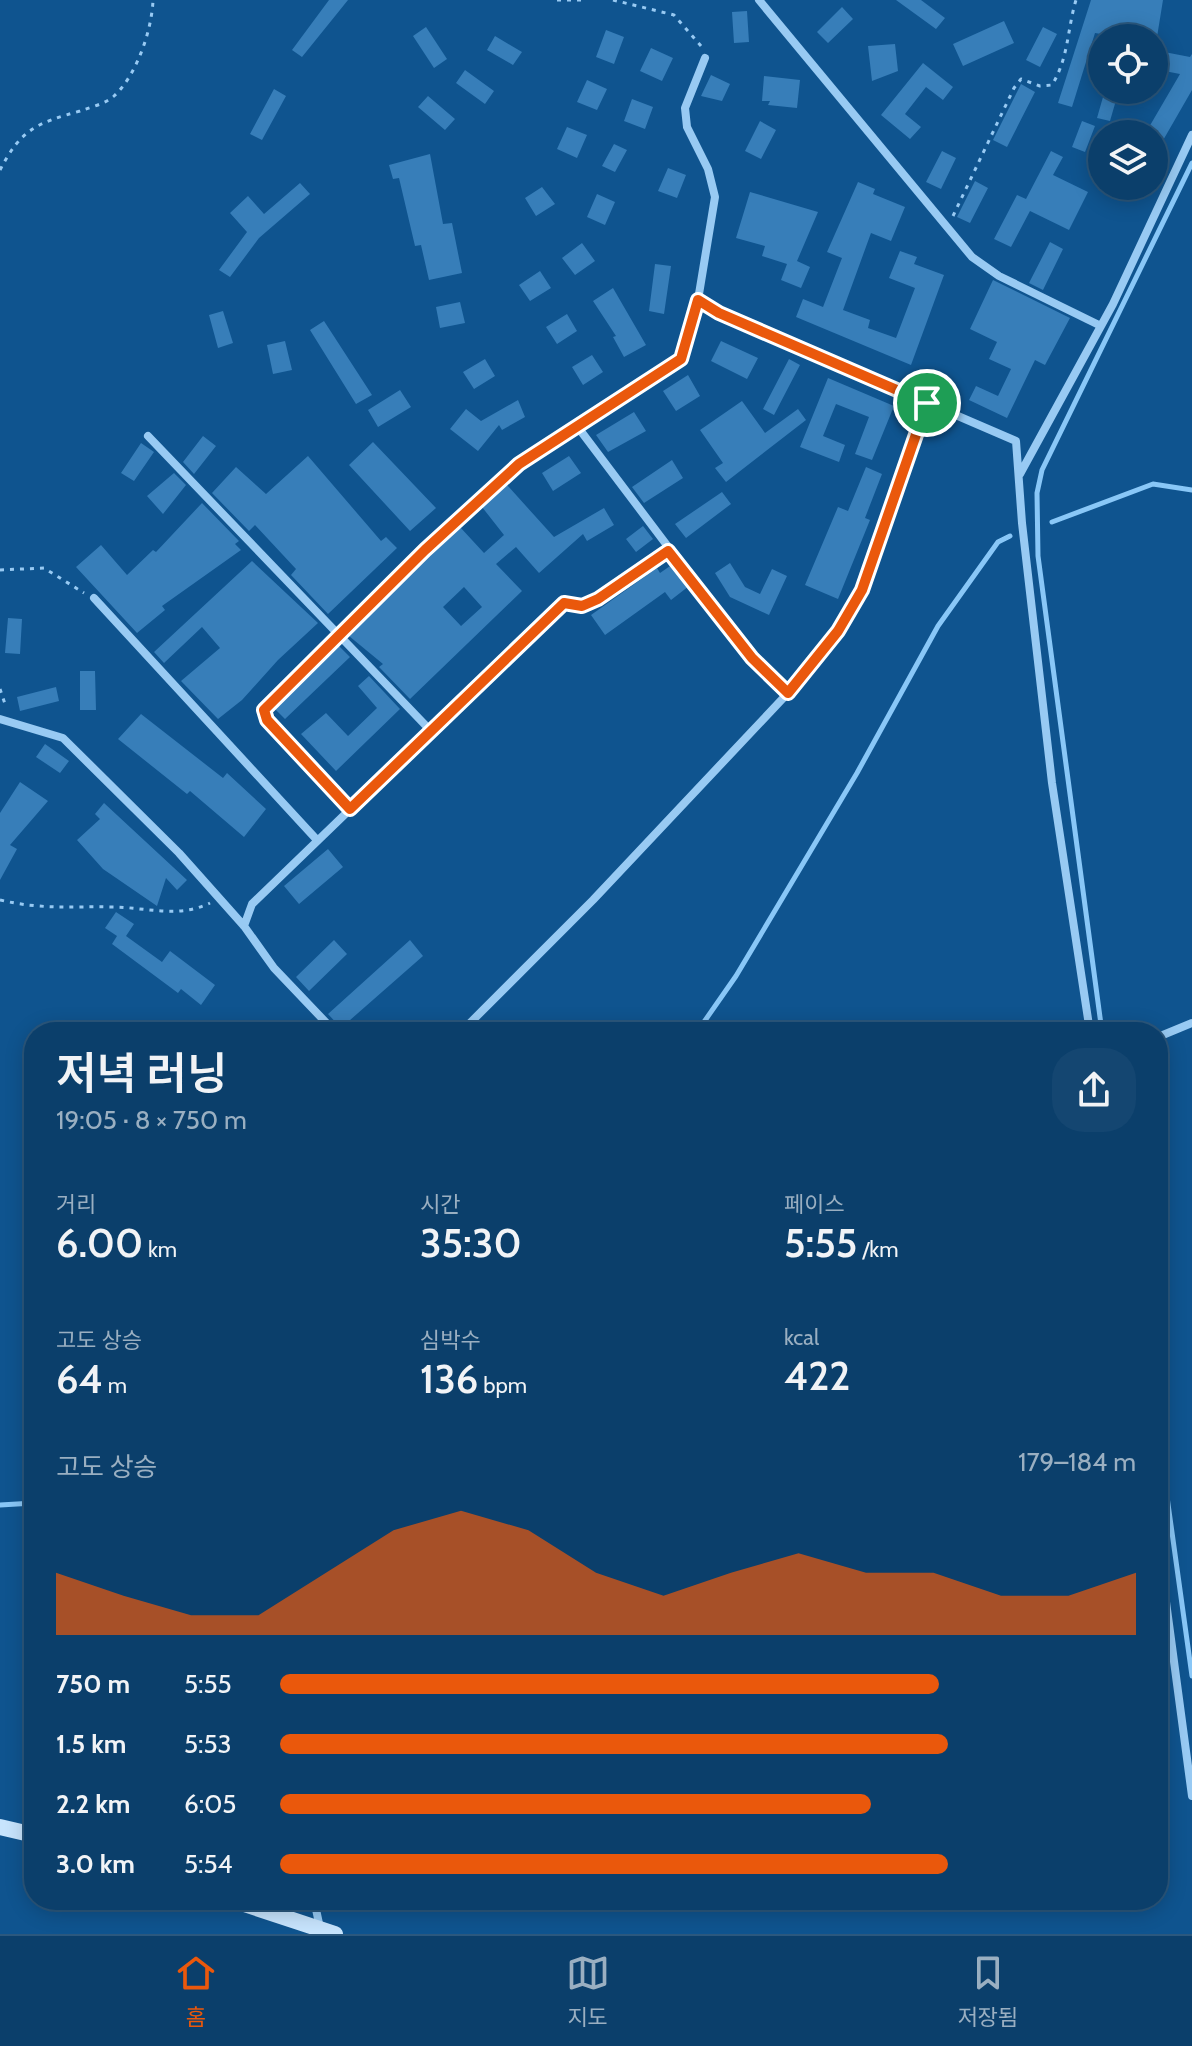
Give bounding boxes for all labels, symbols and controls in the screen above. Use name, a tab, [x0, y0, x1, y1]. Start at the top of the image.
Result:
map controls	[1088, 24, 1168, 200]
button: locate	[1088, 24, 1168, 104]
button: layers	[1088, 120, 1168, 200]
pin	[893, 369, 961, 437]
icon: arrive	[905, 381, 949, 425]
text: 저녁 러닝	[56, 1047, 228, 1100]
button: share	[1052, 1048, 1136, 1132]
text: 19:05 · 8 × 750 m	[56, 1104, 247, 1136]
text: 거리	[56, 1191, 96, 1218]
text: 시간	[420, 1191, 460, 1218]
text: 페이스	[784, 1191, 845, 1218]
text: 6.00	[56, 1218, 143, 1267]
text: 35:30	[420, 1218, 522, 1267]
text: 5:55	[784, 1218, 857, 1267]
text: km	[143, 1236, 177, 1263]
text: /km	[857, 1236, 899, 1263]
text: kcal	[784, 1324, 819, 1351]
text: 고도 상승	[56, 1327, 142, 1354]
text: 심박수	[420, 1327, 481, 1354]
text: 422	[784, 1351, 850, 1400]
text: 64	[56, 1354, 103, 1403]
text: 136	[420, 1354, 478, 1403]
text: m	[103, 1372, 127, 1399]
text: bpm	[478, 1372, 527, 1399]
text: 179–184 m	[1018, 1446, 1136, 1478]
text: 고도 상승	[56, 1451, 158, 1483]
text: 750 m	[56, 1668, 130, 1700]
text: 5:55	[184, 1668, 232, 1700]
text: 1.5 km	[56, 1728, 126, 1760]
text: 5:53	[184, 1728, 232, 1760]
text: 2.2 km	[56, 1788, 130, 1820]
text: 6:05	[184, 1788, 236, 1820]
text: 3.0 km	[56, 1848, 135, 1880]
text: 5:54	[184, 1848, 233, 1880]
tab: 홈	[174, 1951, 218, 2031]
tab: 지도	[566, 1951, 610, 2031]
tab: 저장됨	[957, 1951, 1018, 2031]

